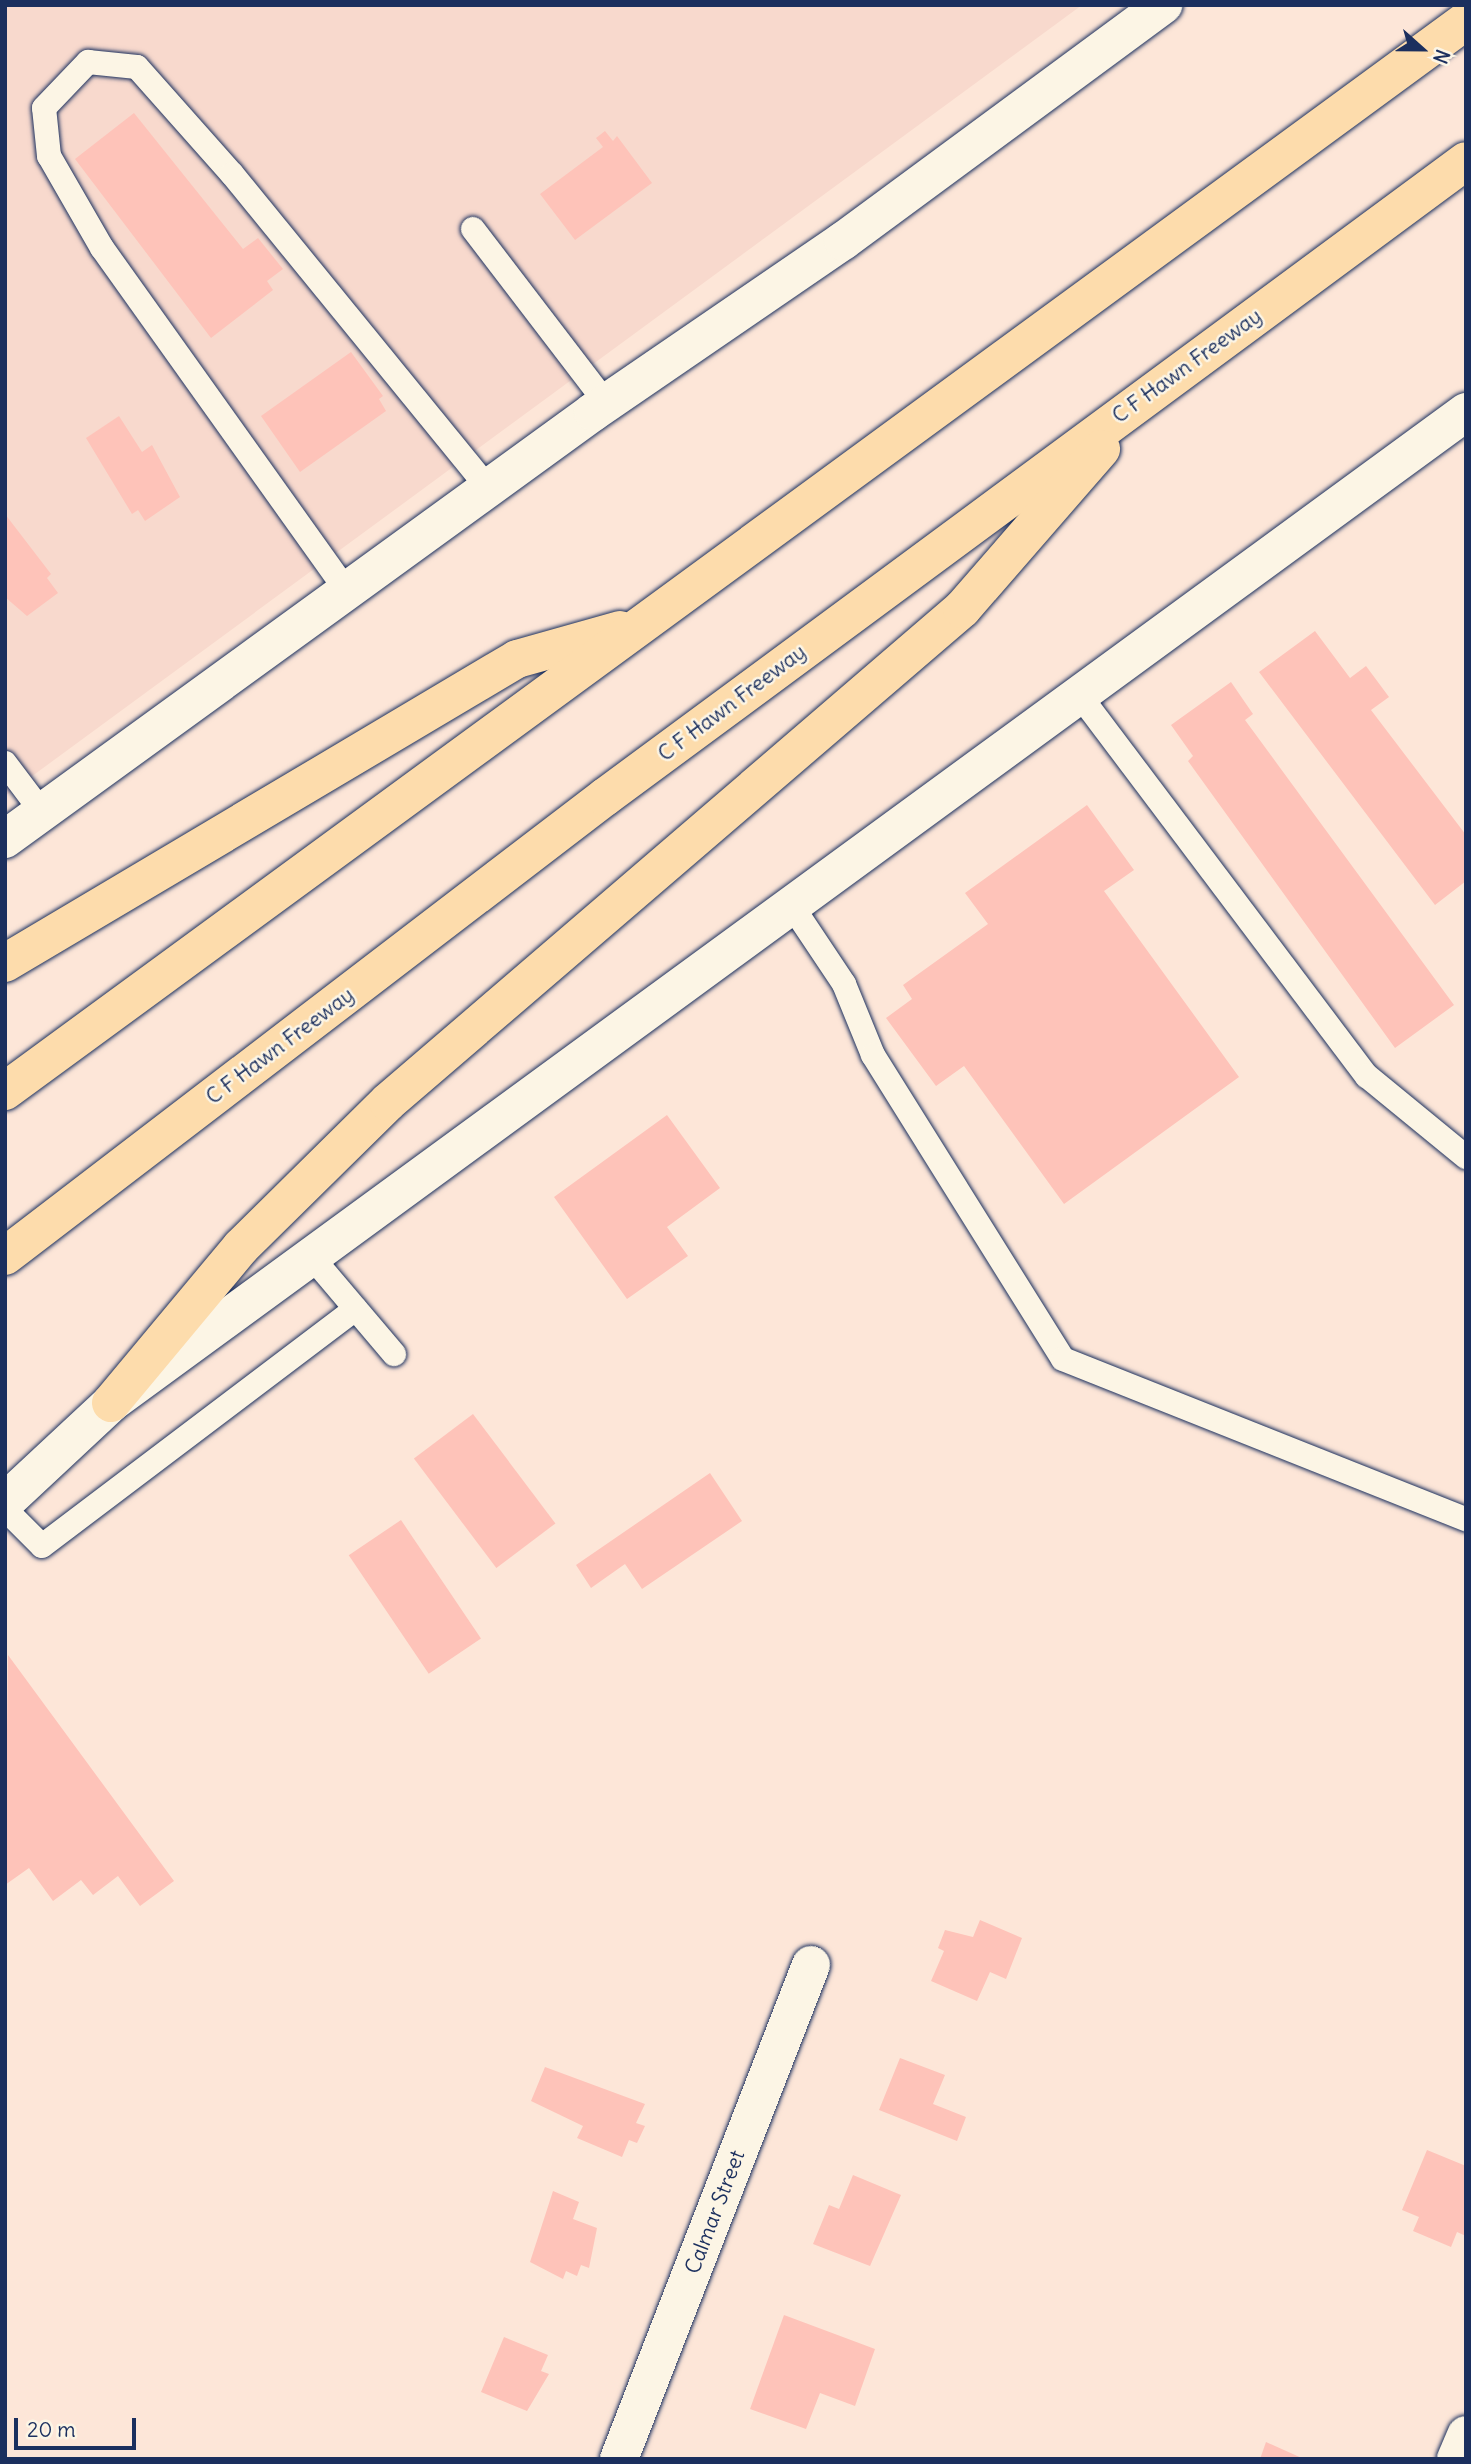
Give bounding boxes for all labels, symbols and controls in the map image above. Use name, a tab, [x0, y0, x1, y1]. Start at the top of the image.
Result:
north arrow	[1387, 14, 1457, 84]
text: N	[1428, 46, 1455, 67]
street label: C F Hawn Freeway	[1107, 303, 1267, 429]
street label: C F Hawn Freeway	[653, 639, 811, 767]
street label: C F Hawn Freeway	[201, 982, 359, 1110]
street label: Calmar Street	[680, 2147, 750, 2277]
scale bar	[18, 2404, 140, 2448]
text: 20 m	[27, 2416, 76, 2443]

